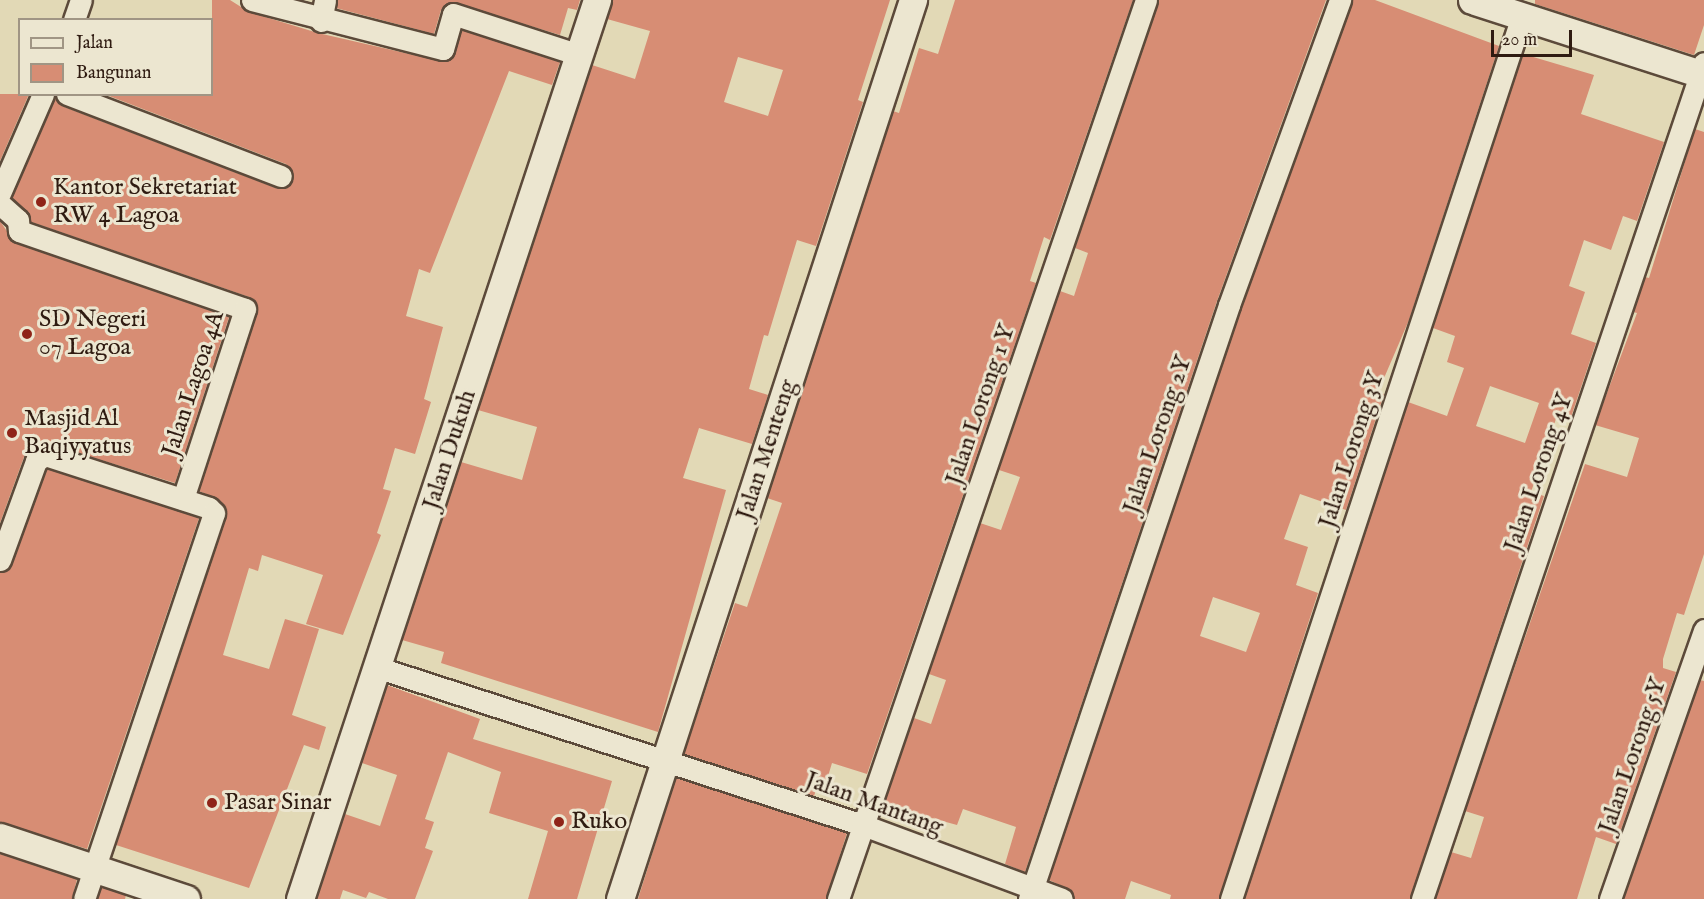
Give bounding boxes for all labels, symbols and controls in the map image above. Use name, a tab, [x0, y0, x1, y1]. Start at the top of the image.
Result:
legend	[18, 18, 213, 96]
scale bar	[1494, 18, 1575, 56]
text: 20 m	[1502, 29, 1537, 52]
text: Jalan	[76, 32, 113, 55]
text: Bangunan	[76, 62, 151, 85]
place label: Kantor Sekretariat RW 4 Lagoa	[53, 174, 237, 230]
marker: Kantor Sekretariat RW 4 Lagoa	[34, 195, 48, 209]
place label: SD Negeri 07 Lagoa	[39, 306, 146, 362]
street label: Jalan Lagoa 4A	[157, 308, 231, 460]
street label: Jalan Lorong 1 Y	[940, 321, 1022, 489]
marker: SD Negeri 07 Lagoa	[20, 327, 34, 341]
street label: Jalan Lorong 2Y	[1118, 352, 1198, 518]
street label: Jalan Lorong 3Y	[1313, 368, 1391, 532]
street label: Jalan Menteng	[731, 376, 803, 524]
street label: Jalan Dukuh	[417, 386, 483, 514]
street label: Jalan Lorong 4Y	[1498, 390, 1580, 556]
place label: Masjid Al Baqiyyatus	[24, 405, 131, 461]
marker: Masjid Al Baqiyyatus	[5, 426, 19, 440]
street label: Jalan Lorong 5Y	[1593, 675, 1673, 837]
street label: Jalan Mantang	[801, 766, 947, 842]
place label: Pasar Sinar	[224, 789, 332, 817]
marker: Pasar Sinar	[205, 796, 219, 810]
place label: Ruko	[571, 808, 627, 836]
marker: Ruko	[552, 815, 566, 829]

